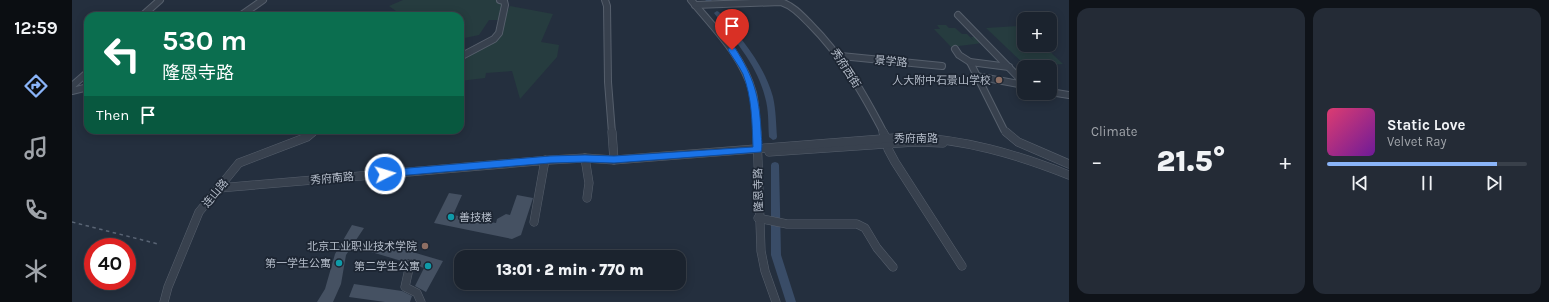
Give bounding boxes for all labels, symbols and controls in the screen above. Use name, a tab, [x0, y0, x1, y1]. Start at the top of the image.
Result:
pin	[715, 9, 749, 50]
map controls	[1017, 12, 1057, 100]
button: +	[1017, 12, 1057, 52]
icon: arrive	[721, 15, 743, 37]
text: 12:59	[14, 17, 58, 39]
text: 530 m	[162, 24, 247, 57]
icon: left	[96, 28, 148, 80]
street label: 秀府西街	[828, 46, 863, 90]
street label: 景学路	[874, 54, 908, 69]
button: −	[1017, 60, 1057, 100]
text: 隆恩寺路	[162, 62, 234, 84]
icon: directions	[22, 72, 50, 100]
place label: 人大附中石景山学校	[892, 74, 991, 87]
marker: 人大附中石景山学校	[994, 75, 1004, 85]
icon: arrive	[137, 104, 159, 126]
text: Then	[96, 106, 129, 124]
text: Static Love	[1387, 116, 1465, 134]
text: Climate	[1091, 124, 1137, 139]
street label: 秀府南路	[894, 132, 938, 145]
icon: music	[22, 134, 50, 162]
text: Velvet Ray	[1387, 134, 1447, 149]
text: 21.5°	[1156, 143, 1226, 179]
text: −	[1091, 149, 1103, 175]
text: +	[1279, 149, 1291, 175]
position arrow	[364, 153, 406, 195]
street label: 隆恩寺路	[752, 168, 765, 212]
street label: 秀府南路	[310, 170, 355, 187]
icon: previous	[1349, 172, 1371, 194]
icon: pause	[1416, 172, 1438, 194]
icon: next	[1483, 172, 1505, 194]
street label: 连山路	[200, 177, 231, 210]
icon: phone	[22, 196, 50, 224]
place label: 善技楼	[459, 211, 492, 224]
marker: 善技楼	[446, 212, 456, 222]
speed limit sign: 40	[84, 238, 136, 290]
place label: 北京工业职业技术学院	[307, 240, 417, 253]
marker: 北京工业职业技术学院	[420, 241, 430, 251]
icon: climate	[22, 257, 50, 285]
place label: 第一学生公寓	[265, 257, 331, 270]
marker: 第一学生公寓	[334, 258, 344, 268]
place label: 第二学生公寓	[354, 260, 420, 273]
marker: 第二学生公寓	[423, 261, 433, 271]
text: 13:01 · 2 min · 770 m	[496, 261, 644, 279]

